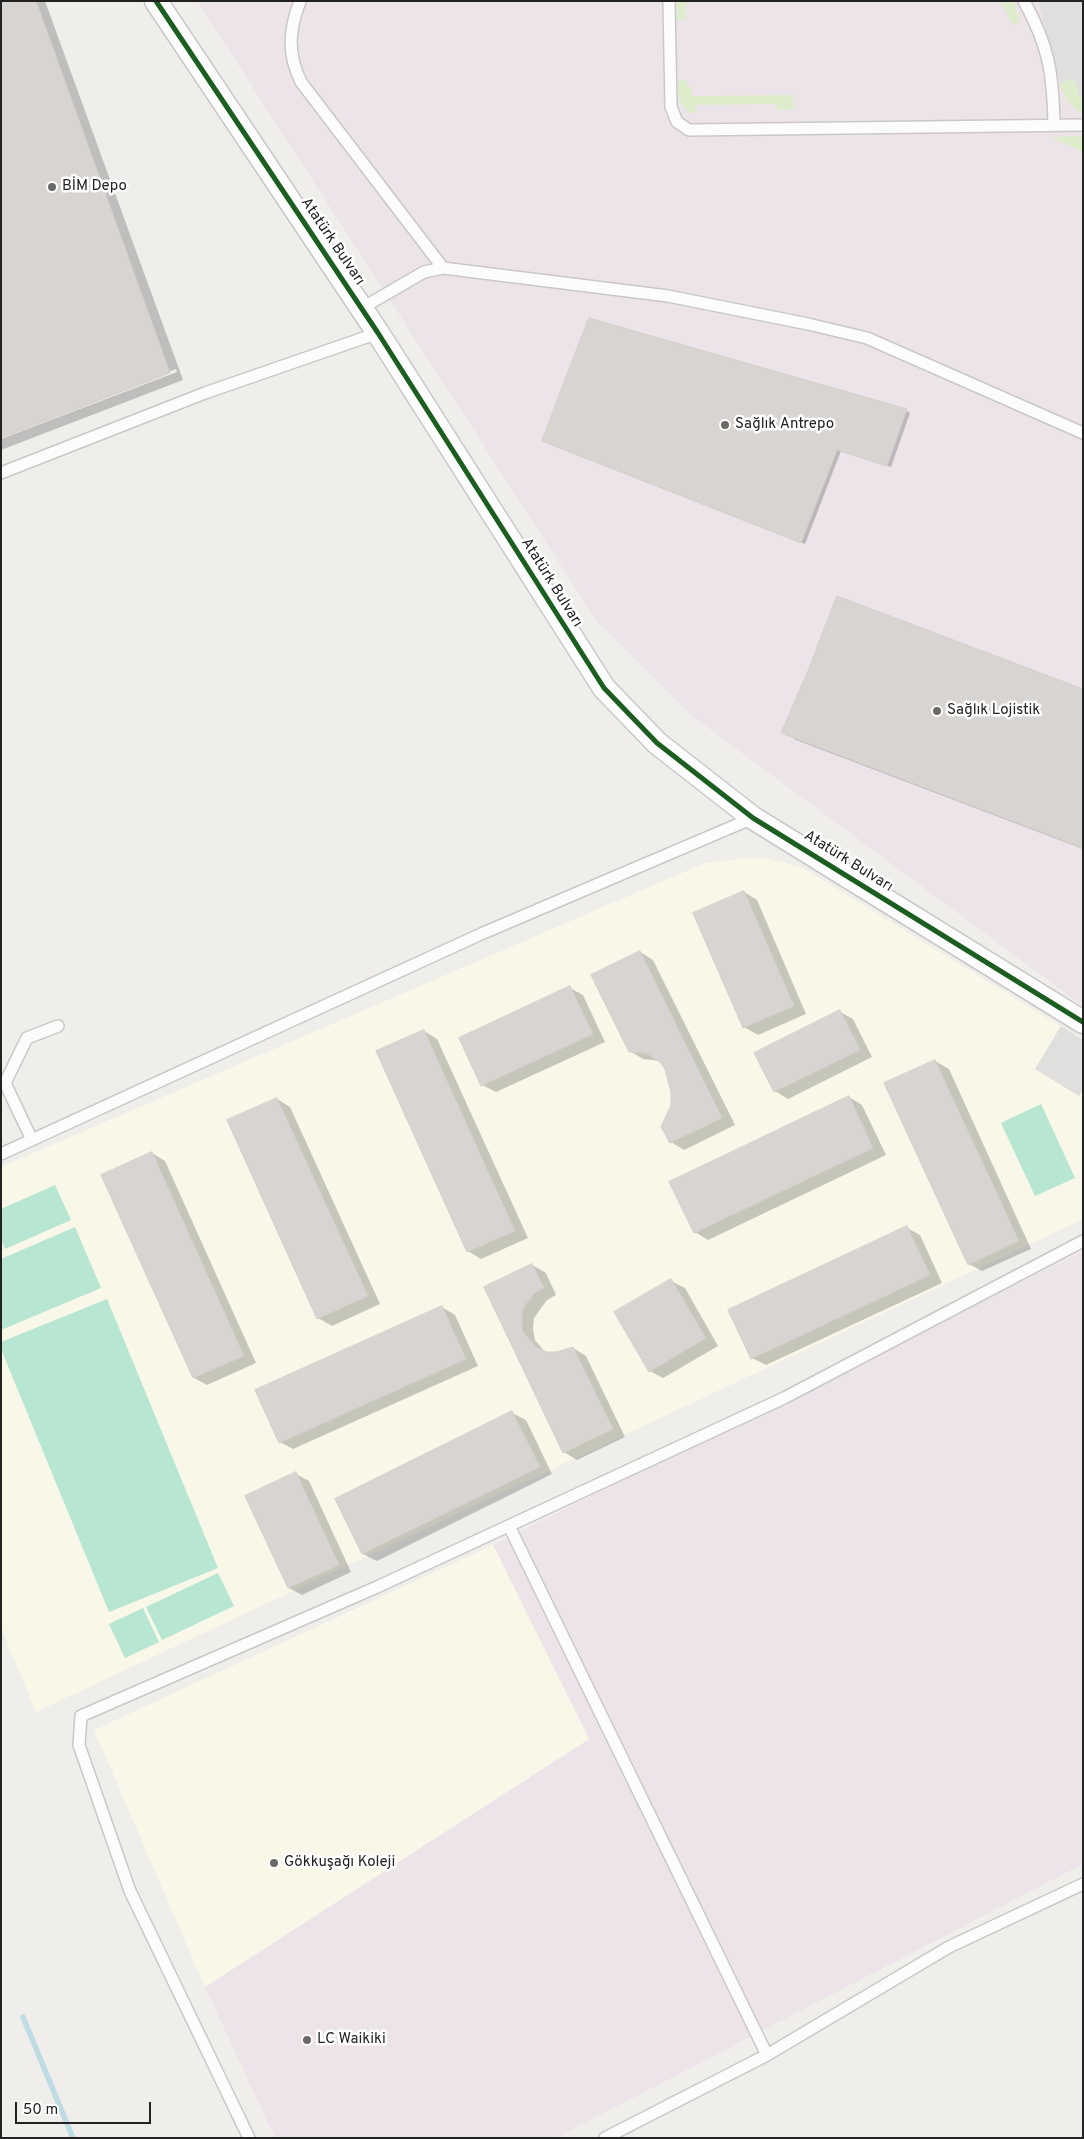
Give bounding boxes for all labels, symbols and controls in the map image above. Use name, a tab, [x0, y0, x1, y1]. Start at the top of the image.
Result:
place label: BİM Depo	[62, 178, 127, 196]
marker: BİM Depo	[46, 181, 58, 193]
street label: Atatürk Bulvarı	[296, 195, 368, 289]
place label: Sağlık Antrepo	[735, 416, 834, 434]
marker: Sağlık Antrepo	[719, 419, 731, 431]
street label: Atatürk Bulvarı	[516, 535, 586, 631]
place label: Sağlık Lojistik	[947, 702, 1040, 720]
marker: Sağlık Lojistik	[931, 705, 943, 717]
street label: Atatürk Bulvarı	[800, 827, 896, 897]
place label: Gökkuşağı Koleji	[284, 1854, 395, 1872]
marker: Gökkuşağı Koleji	[268, 1857, 280, 1869]
place label: LC Waikiki	[317, 2031, 386, 2049]
marker: LC Waikiki	[301, 2034, 313, 2046]
scale bar	[18, 2092, 154, 2124]
text: 50 m	[23, 2101, 58, 2120]

